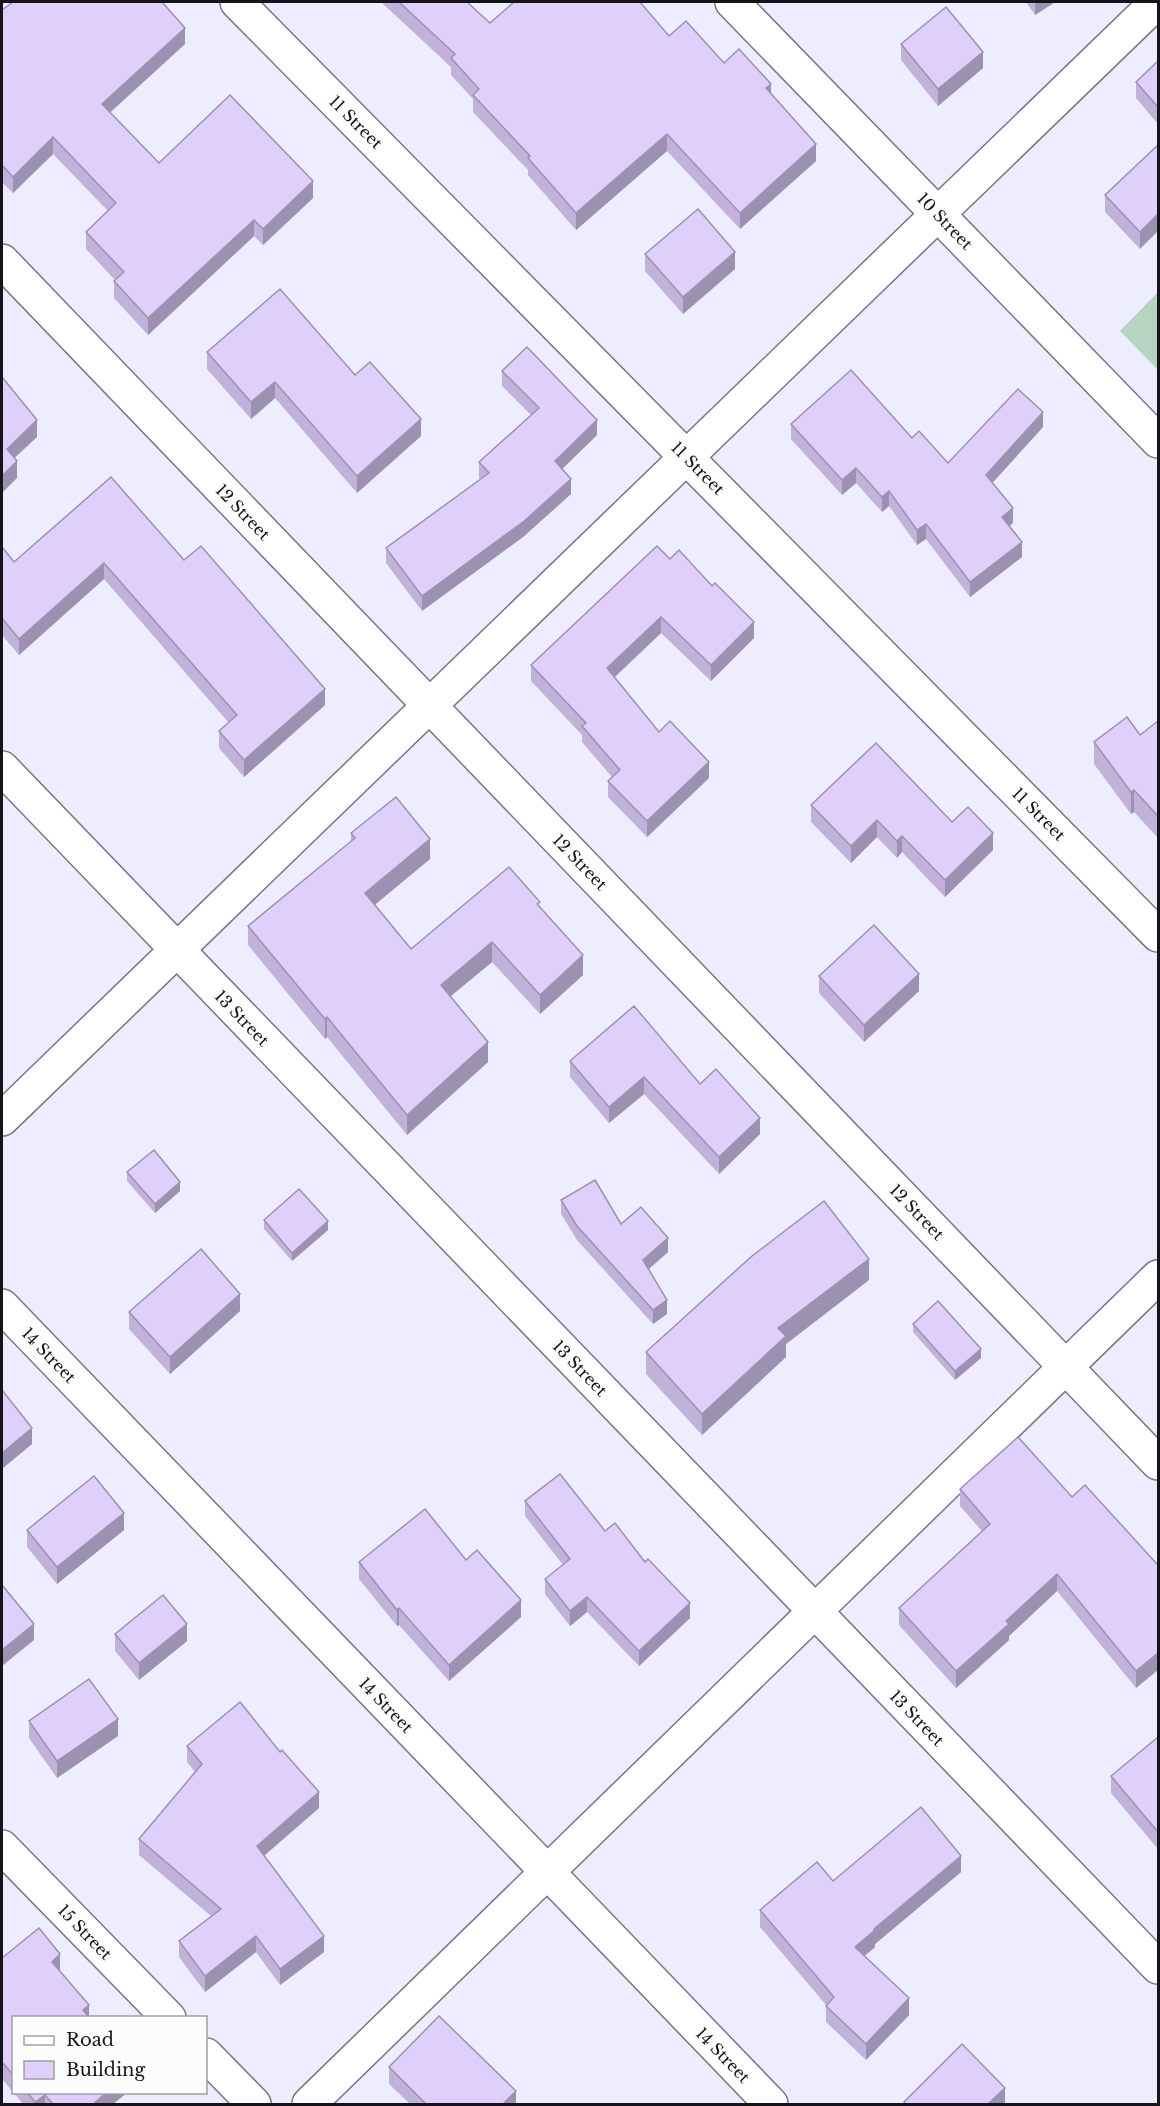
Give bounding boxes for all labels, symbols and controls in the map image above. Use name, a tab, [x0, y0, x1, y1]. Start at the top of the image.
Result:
street label: 11 Street	[325, 91, 387, 153]
street label: 10 Street	[913, 188, 977, 254]
street label: 11 Street	[667, 437, 729, 499]
street label: 12 Street	[212, 480, 274, 544]
street label: 11 Street	[1008, 783, 1070, 845]
street label: 12 Street	[549, 830, 611, 894]
street label: 13 Street	[211, 986, 273, 1050]
street label: 12 Street	[886, 1180, 948, 1244]
street label: 14 Street	[18, 1323, 80, 1387]
street label: 13 Street	[549, 1336, 611, 1400]
street label: 14 Street	[355, 1673, 417, 1737]
street label: 13 Street	[886, 1686, 948, 1750]
street label: 15 Street	[54, 1900, 116, 1964]
legend	[12, 2016, 207, 2094]
street label: 14 Street	[692, 2023, 754, 2087]
text: Road	[66, 2029, 114, 2051]
text: Building	[66, 2059, 145, 2081]

